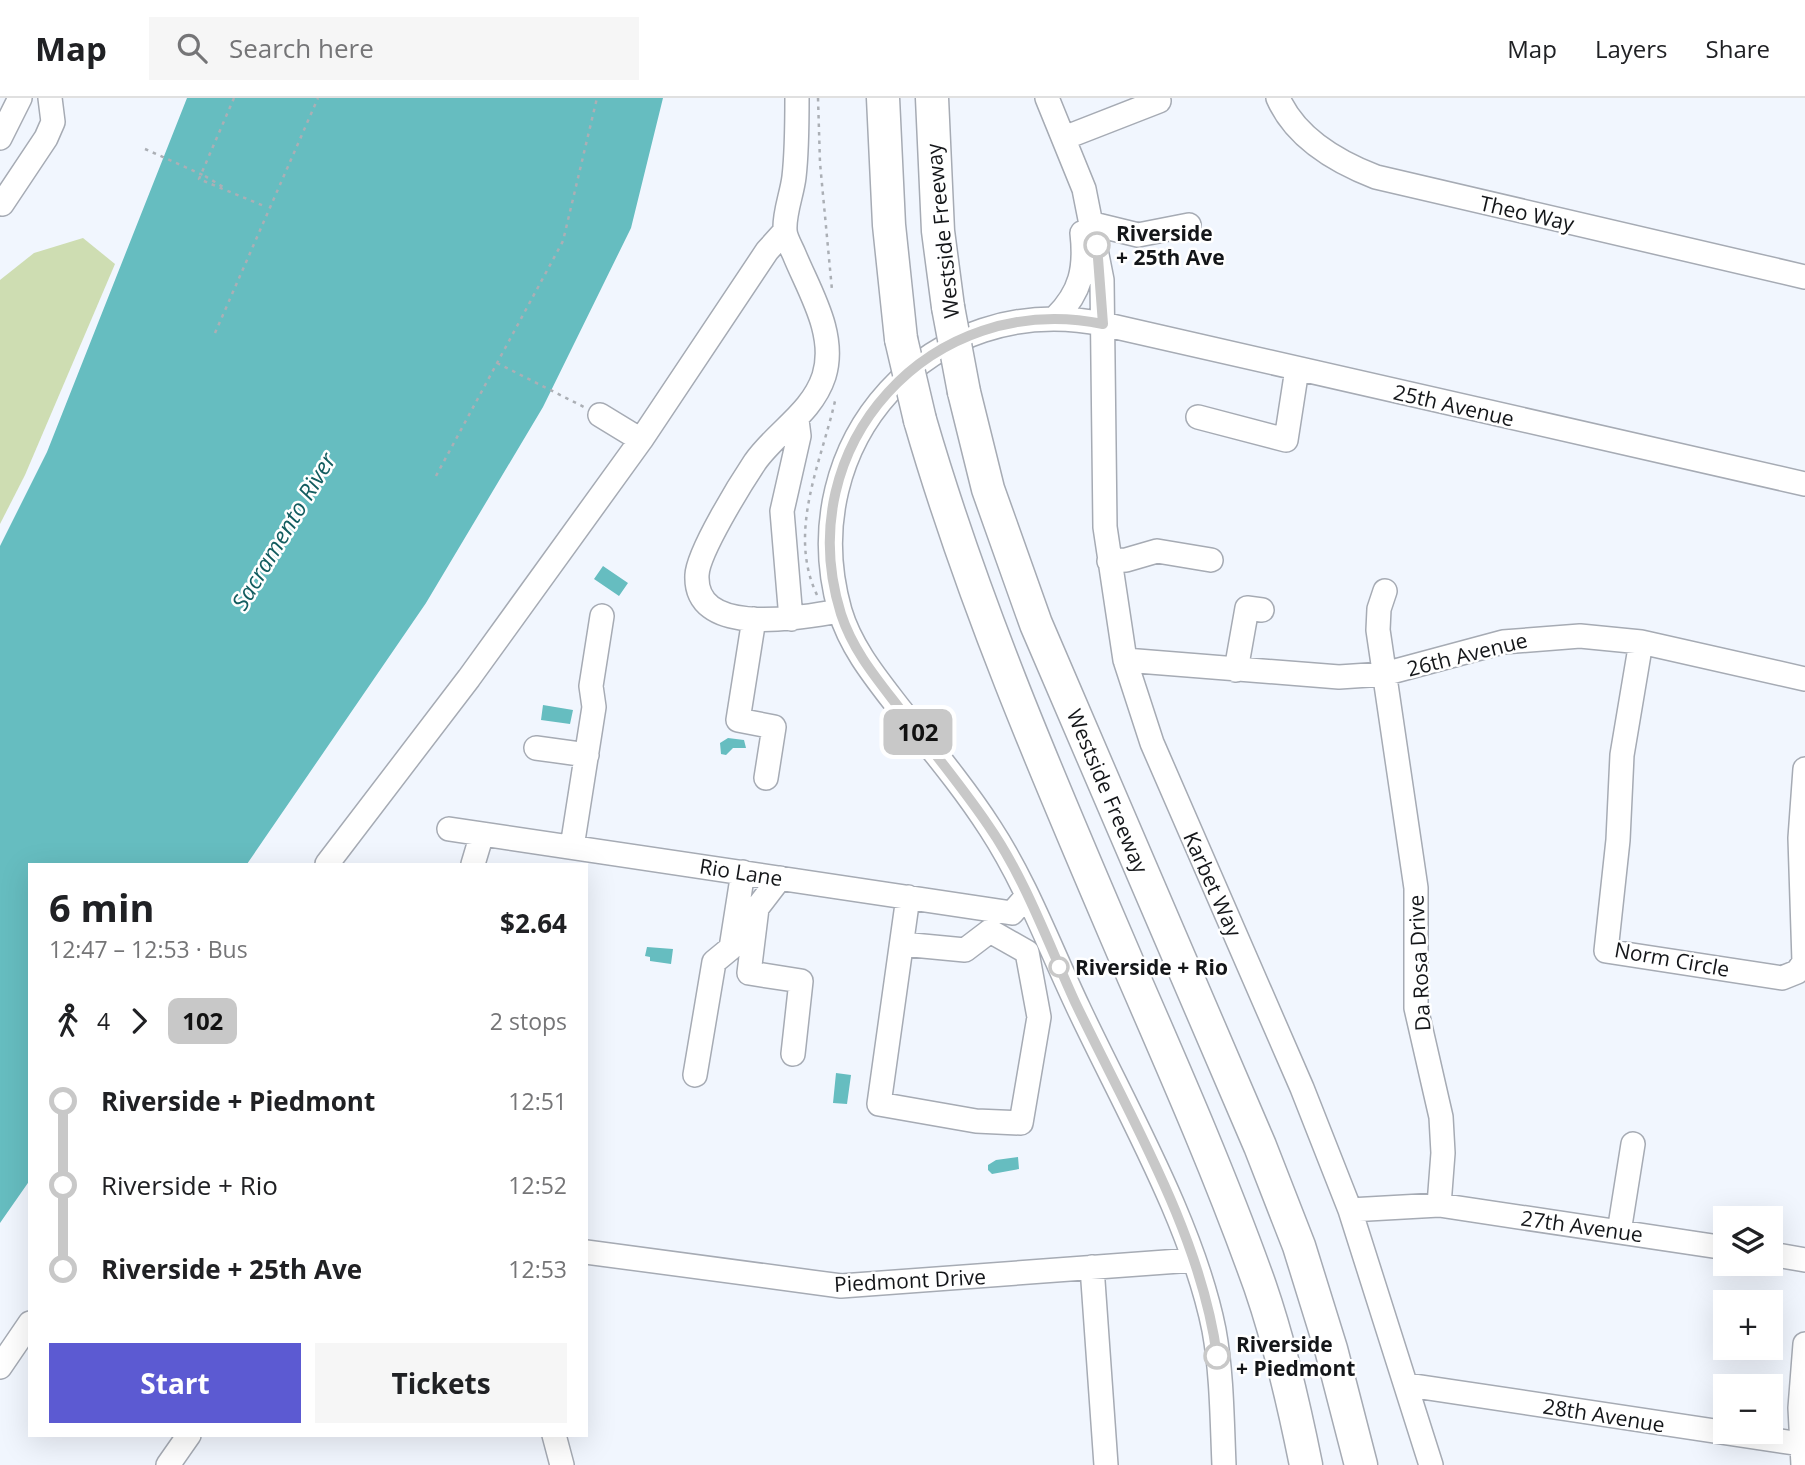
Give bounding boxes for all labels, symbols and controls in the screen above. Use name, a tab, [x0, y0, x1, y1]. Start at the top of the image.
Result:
search box	[149, 17, 639, 80]
text: Map	[35, 26, 107, 71]
icon: search	[173, 29, 211, 67]
text: Search here	[229, 30, 374, 66]
text: Map	[1507, 32, 1557, 65]
text: Layers	[1595, 32, 1668, 65]
text: Share	[1706, 32, 1770, 65]
street label: Westside Freeway	[919, 142, 965, 320]
street label: Theo Way	[1477, 189, 1577, 238]
place label: Riverside + 25th Ave	[1116, 219, 1225, 271]
marker: Riverside + 25th Ave	[1084, 232, 1110, 258]
street label: 25th Avenue	[1391, 378, 1517, 432]
water label: Sacramento River	[223, 445, 343, 616]
street label: 26th Avenue	[1404, 626, 1530, 682]
street label: Westside Freeway	[1061, 705, 1155, 878]
line badge: 102	[878, 709, 958, 755]
text: 102	[897, 715, 939, 748]
street label: Karbet Way	[1177, 827, 1249, 941]
street label: Rio Lane	[697, 852, 785, 892]
text: 6 min	[49, 881, 154, 933]
street label: Da Rosa Drive	[1401, 894, 1437, 1032]
text: $2.64	[500, 905, 567, 941]
text: 12:47 – 12:53 · Bus	[49, 933, 248, 965]
street label: Norm Circle	[1612, 935, 1732, 983]
place label: Riverside + Rio	[1075, 953, 1228, 981]
marker: Riverside + Rio	[1049, 957, 1069, 977]
icon: walk	[49, 1002, 87, 1040]
icon: forward	[120, 1002, 158, 1040]
text: 102	[182, 1004, 223, 1037]
text: 4	[97, 1005, 110, 1037]
text: 2 stops	[490, 1005, 567, 1037]
text: Riverside + Piedmont	[101, 1083, 375, 1119]
text: 12:51	[508, 1085, 567, 1117]
text: Riverside + Rio	[101, 1167, 278, 1203]
text: 12:52	[508, 1169, 567, 1201]
street label: 27th Avenue	[1519, 1204, 1645, 1248]
map controls	[1713, 1206, 1783, 1444]
button: layers	[1713, 1206, 1783, 1276]
text: Riverside + 25th Ave	[101, 1251, 362, 1287]
text: 12:53	[508, 1253, 567, 1285]
street label: Piedmont Drive	[833, 1262, 987, 1298]
button: +	[1713, 1290, 1783, 1360]
place label: Riverside + Piedmont	[1236, 1330, 1355, 1382]
button: Start	[49, 1343, 301, 1423]
button: Tickets	[315, 1343, 567, 1423]
marker: Riverside + Piedmont	[1204, 1343, 1230, 1369]
button: −	[1713, 1374, 1783, 1444]
street label: 28th Avenue	[1541, 1392, 1667, 1438]

